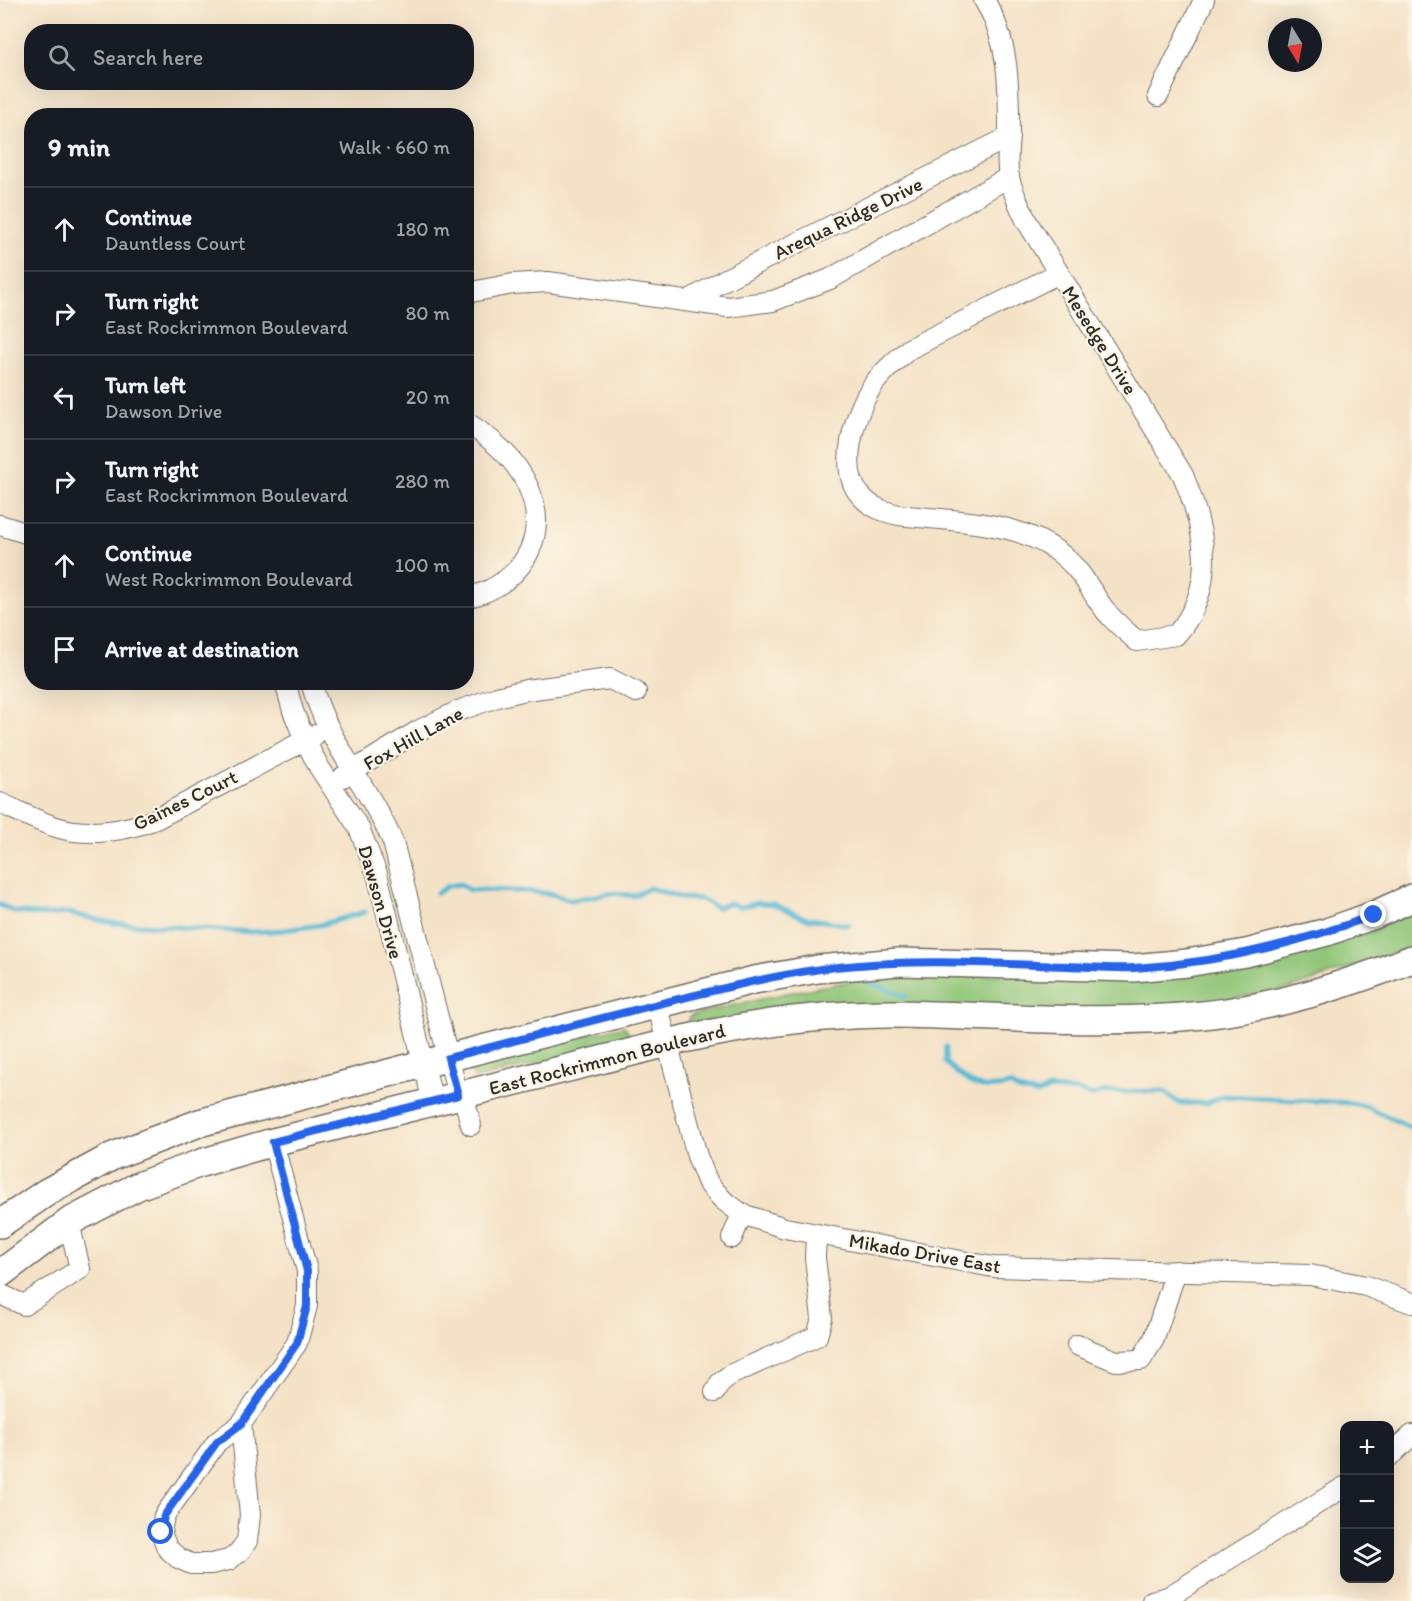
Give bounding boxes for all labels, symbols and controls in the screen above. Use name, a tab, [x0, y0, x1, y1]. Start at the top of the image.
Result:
north arrow	[1268, 18, 1322, 72]
search box	[24, 24, 474, 90]
icon: search	[45, 41, 78, 74]
text: Search here	[93, 44, 203, 71]
text: 9 min	[48, 131, 110, 163]
text: Walk · 660 m	[339, 135, 450, 159]
street label: Arequa Ridge Drive	[770, 172, 926, 264]
text: Continue	[105, 204, 192, 231]
icon: ahead	[48, 213, 81, 246]
text: 180 m	[396, 217, 450, 241]
text: Dauntless Court	[105, 231, 245, 255]
street label: Mesedge Drive	[1057, 281, 1143, 399]
text: Turn right	[105, 288, 199, 315]
icon: right	[48, 297, 81, 330]
text: 80 m	[405, 301, 450, 325]
text: East Rockrimmon Boulevard	[105, 315, 348, 339]
text: Turn left	[105, 372, 186, 399]
icon: left	[48, 381, 81, 414]
text: 20 m	[406, 385, 450, 409]
text: Dawson Drive	[105, 399, 222, 423]
text: Turn right	[105, 456, 199, 483]
icon: right	[48, 465, 81, 498]
text: 280 m	[395, 469, 450, 493]
text: East Rockrimmon Boulevard	[105, 483, 348, 507]
text: Continue	[105, 540, 192, 567]
icon: ahead	[48, 549, 81, 582]
text: 100 m	[395, 553, 450, 577]
text: West Rockrimmon Boulevard	[105, 567, 353, 591]
icon: arrive	[48, 633, 81, 666]
text: Arrive at destination	[105, 636, 299, 663]
street label: Fox Hill Lane	[359, 701, 467, 775]
street label: Gaines Court	[129, 764, 241, 836]
street label: Dawson Drive	[353, 842, 409, 962]
route end	[1360, 901, 1386, 927]
street label: East Rockrimmon Boulevard	[486, 1018, 728, 1100]
street label: Mikado Drive East	[847, 1228, 1003, 1278]
map controls	[1340, 1421, 1394, 1583]
button: +	[1340, 1421, 1394, 1475]
button: −	[1340, 1475, 1394, 1529]
route start	[147, 1518, 173, 1544]
button: layers	[1340, 1529, 1394, 1583]

